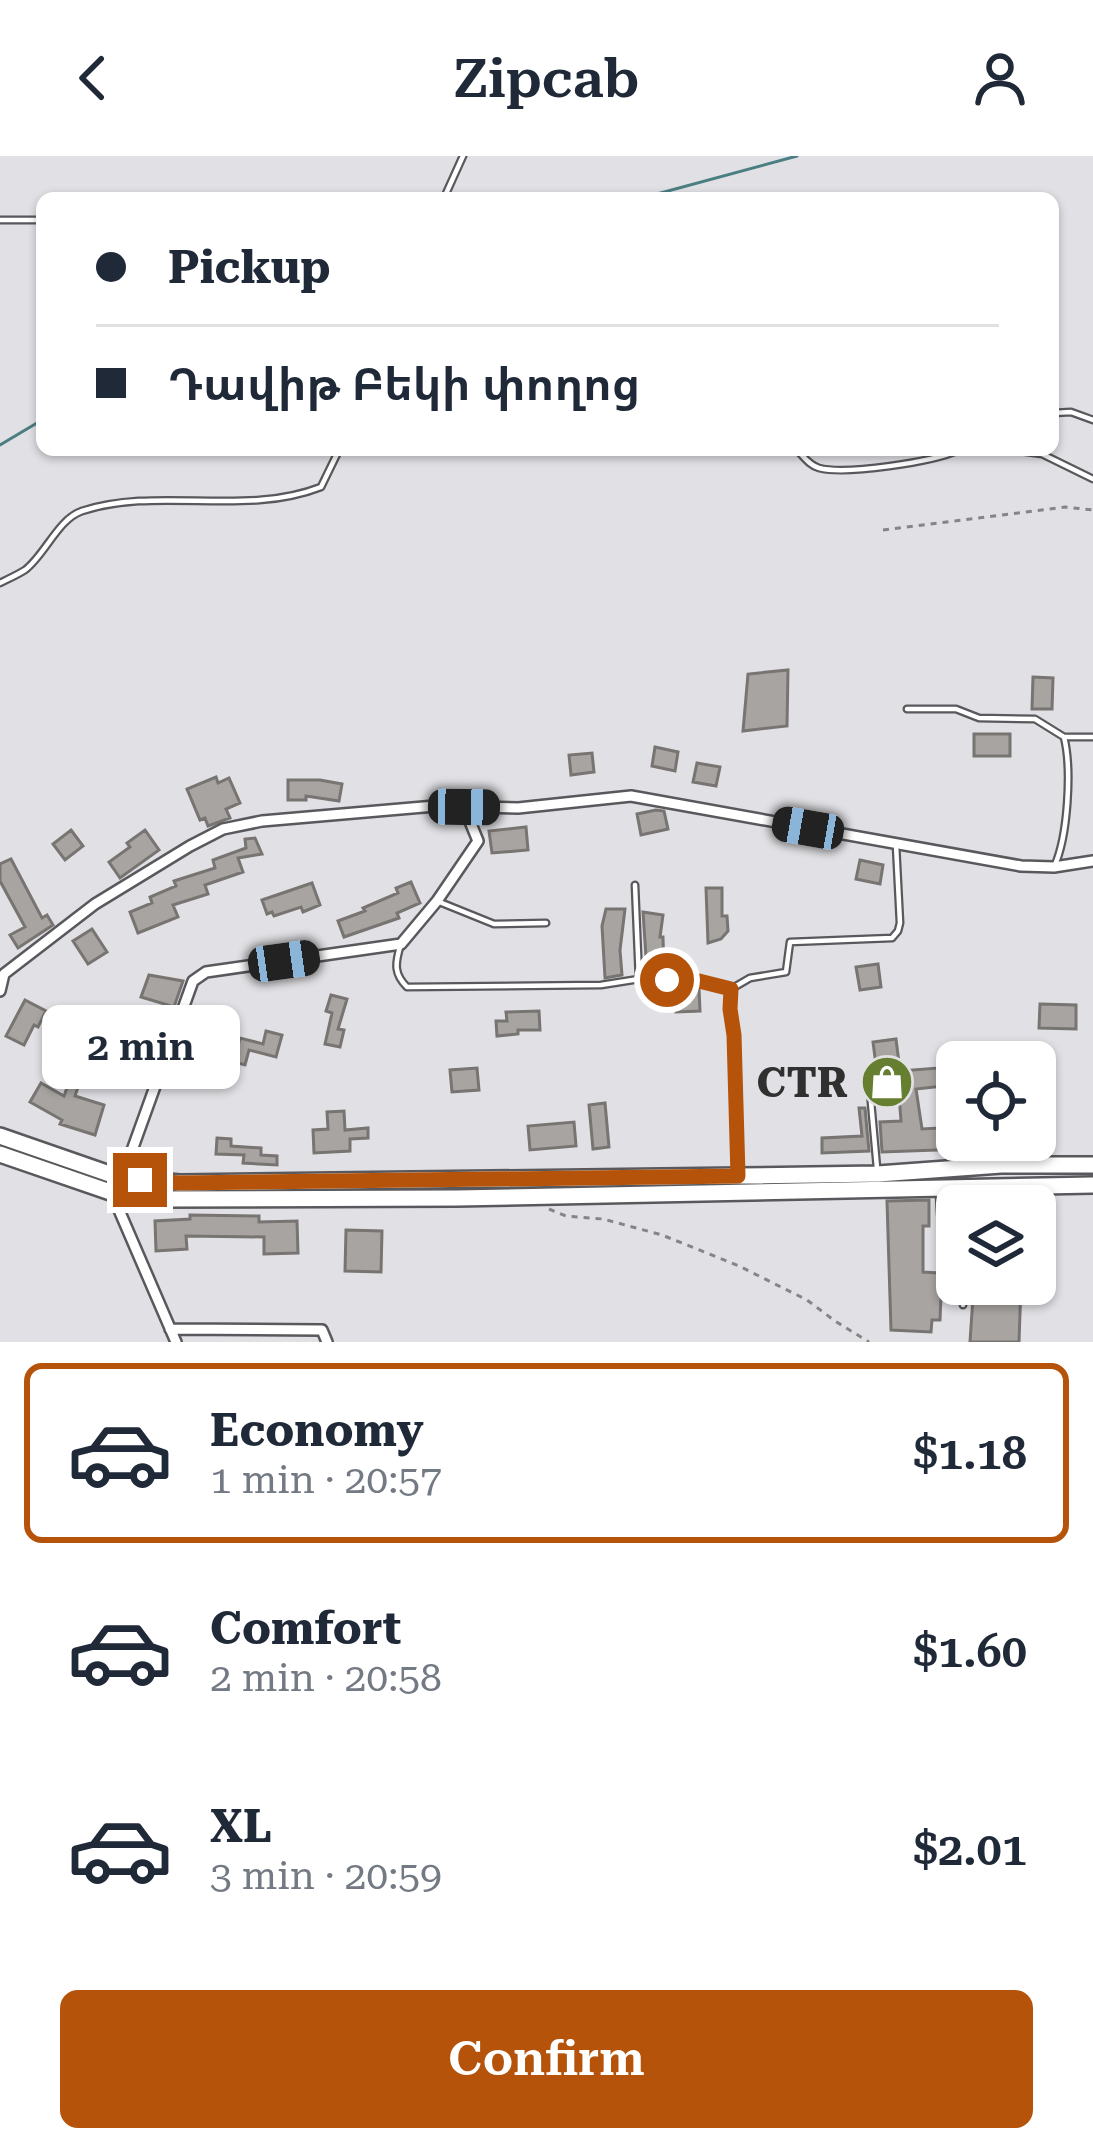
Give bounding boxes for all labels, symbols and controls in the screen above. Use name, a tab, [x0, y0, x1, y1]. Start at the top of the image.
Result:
icon: back	[60, 45, 126, 111]
icon: person	[967, 45, 1033, 111]
text: Zipcab	[454, 47, 639, 110]
text: Pickup	[168, 241, 331, 294]
text: Դավիթ Բեկի փողոց	[168, 358, 640, 411]
car	[428, 788, 500, 826]
car	[769, 804, 847, 852]
car	[246, 938, 322, 984]
route start	[640, 953, 694, 1007]
callout: 2 min	[41, 1006, 239, 1090]
text: 2 min	[87, 1024, 195, 1070]
map controls	[936, 1041, 1056, 1305]
button: locate	[936, 1041, 1056, 1161]
shop icon: CTR	[859, 1054, 915, 1110]
place label: CTR	[757, 1058, 848, 1107]
route end	[113, 1153, 167, 1207]
button: layers	[936, 1185, 1056, 1305]
icon: car	[66, 1399, 174, 1507]
text: Economy	[210, 1404, 424, 1457]
text: $1.18	[913, 1427, 1027, 1480]
text: 1 min · 20:57	[210, 1457, 442, 1503]
icon: car	[66, 1597, 174, 1705]
text: Comfort	[210, 1602, 401, 1655]
text: $1.60	[913, 1625, 1027, 1678]
text: 2 min · 20:58	[210, 1655, 442, 1701]
icon: car	[66, 1795, 174, 1903]
text: XL	[210, 1800, 272, 1853]
text: $2.01	[913, 1823, 1027, 1876]
text: 3 min · 20:59	[210, 1853, 442, 1899]
button: Confirm	[60, 1990, 1033, 2128]

